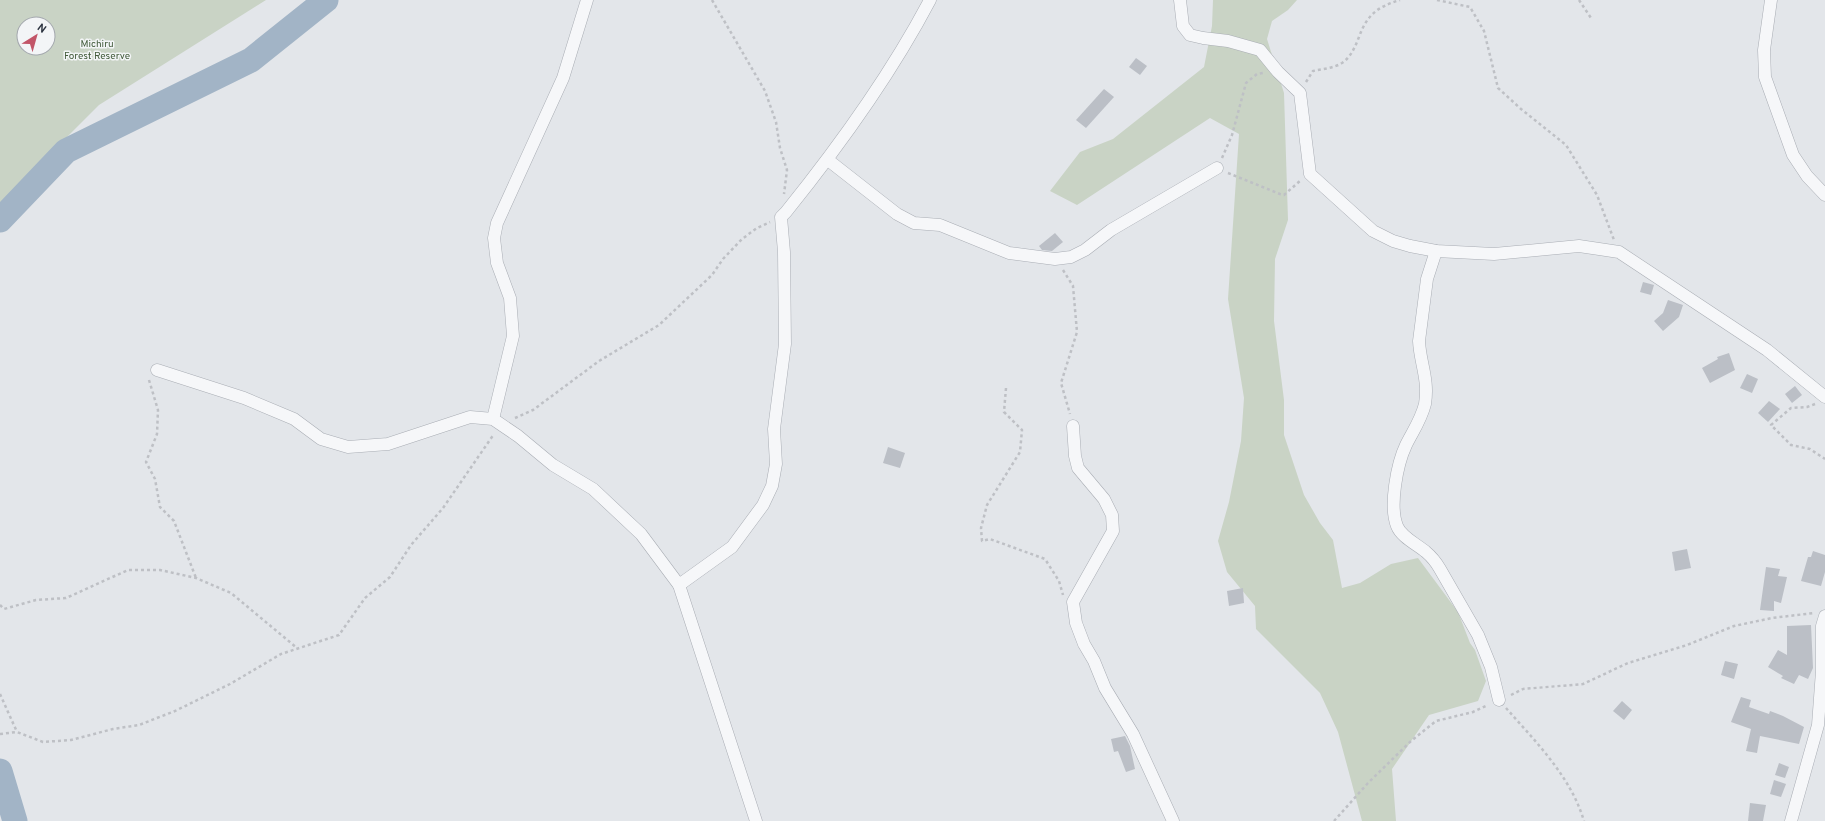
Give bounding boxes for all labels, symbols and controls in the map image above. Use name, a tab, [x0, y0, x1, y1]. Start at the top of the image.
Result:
north arrow	[16, 16, 56, 56]
text: N	[34, 21, 49, 37]
park label: Michiru Forest Reserve	[64, 38, 130, 63]

